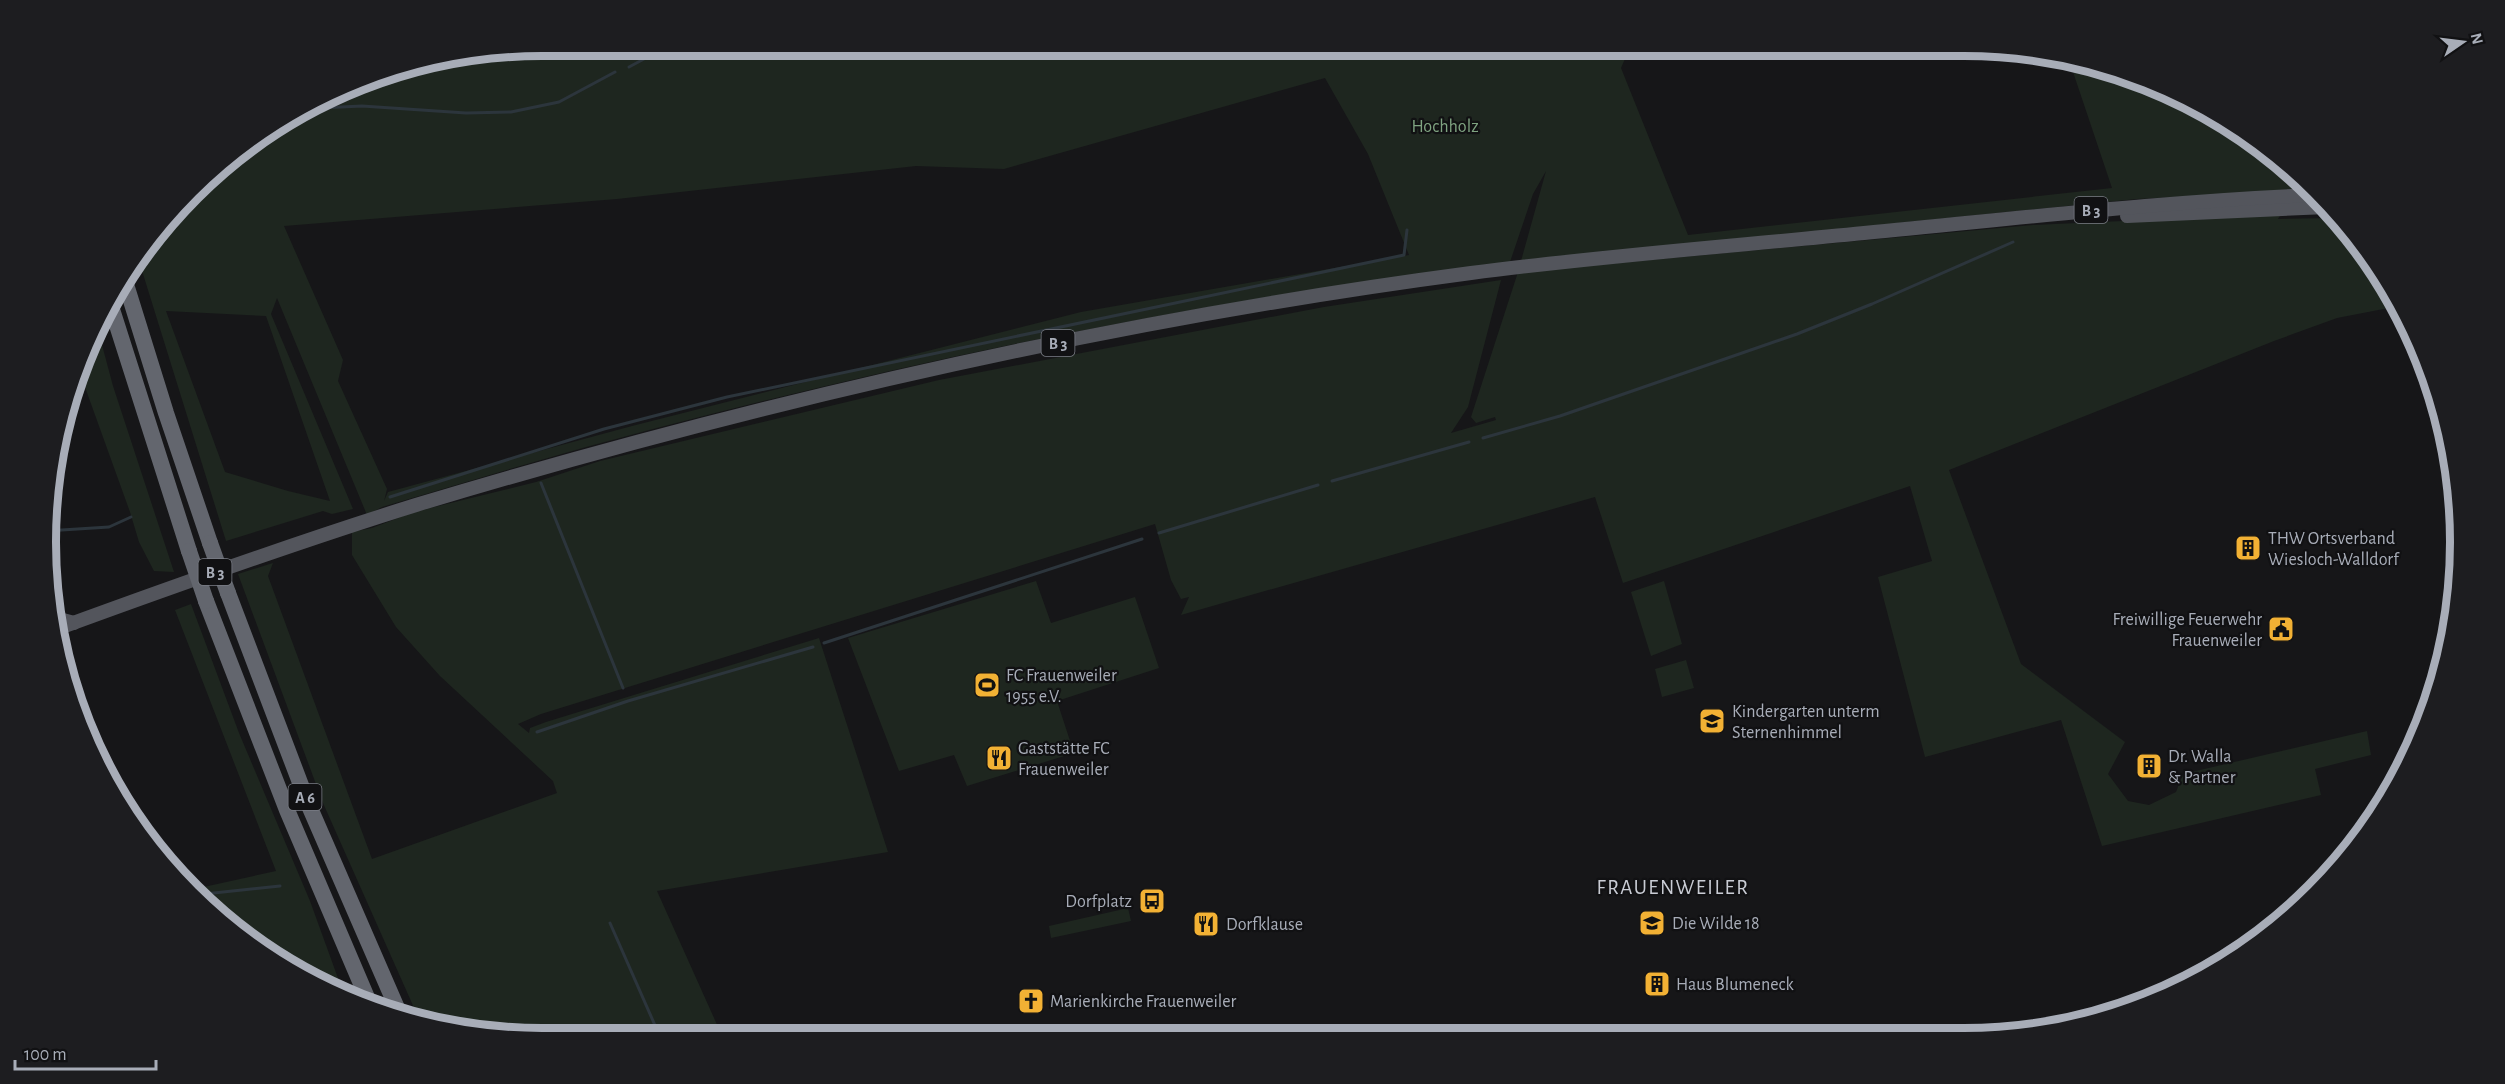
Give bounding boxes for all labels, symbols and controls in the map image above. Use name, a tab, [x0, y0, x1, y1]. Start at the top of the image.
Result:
north arrow	[2433, 12, 2493, 72]
text: N	[2467, 31, 2486, 46]
park label: Hochholz	[1411, 118, 1479, 136]
road number: B 3	[2074, 197, 2108, 223]
road number: B 3	[1042, 330, 1074, 356]
place label: THW Ortsverband Wiesloch-Walldorf	[2268, 530, 2400, 569]
building icon: THW Ortsverband Wiesloch-Walldorf	[2233, 533, 2263, 563]
road number: B 3	[198, 559, 232, 585]
place label: Freiwillige Feuerwehr Frauenweiler	[2113, 611, 2262, 650]
public building icon: Freiwillige Feuerwehr Frauenweiler	[2266, 614, 2296, 644]
place label: FC Frauenweiler 1955 e.V.	[1006, 667, 1117, 706]
sports icon: FC Frauenweiler 1955 e.V.	[972, 670, 1002, 700]
place label: Kindergarten unterm Sternenhimmel	[1732, 703, 1880, 742]
school or university icon: Kindergarten unterm Sternenhimmel	[1697, 706, 1727, 736]
place label: Gaststätte FC Frauenweiler	[1018, 740, 1110, 779]
restaurant icon: Gaststätte FC Frauenweiler	[984, 743, 1014, 773]
place label: Dr. Walla & Partner	[2168, 748, 2236, 787]
building icon: Dr. Walla & Partner	[2134, 751, 2164, 781]
road number: A 6	[288, 784, 322, 810]
district label: FRAUENWEILER	[1597, 877, 1749, 898]
bus stop icon: Dorfplatz	[1137, 886, 1167, 916]
place label: Dorfplatz	[1065, 893, 1132, 911]
school or university icon: Die Wilde 18	[1637, 908, 1667, 938]
restaurant icon: Dorfklause	[1191, 909, 1221, 939]
place label: Die Wilde 18	[1672, 915, 1759, 933]
place label: Dorfklause	[1226, 916, 1303, 934]
building icon: Haus Blumeneck	[1642, 969, 1672, 999]
place label: Haus Blumeneck	[1676, 976, 1794, 994]
church icon: Marienkirche Frauenweiler	[1016, 986, 1046, 1016]
place label: Marienkirche Frauenweiler	[1050, 993, 1237, 1011]
scale bar	[15, 1033, 156, 1071]
text: 100 m	[24, 1046, 67, 1064]

